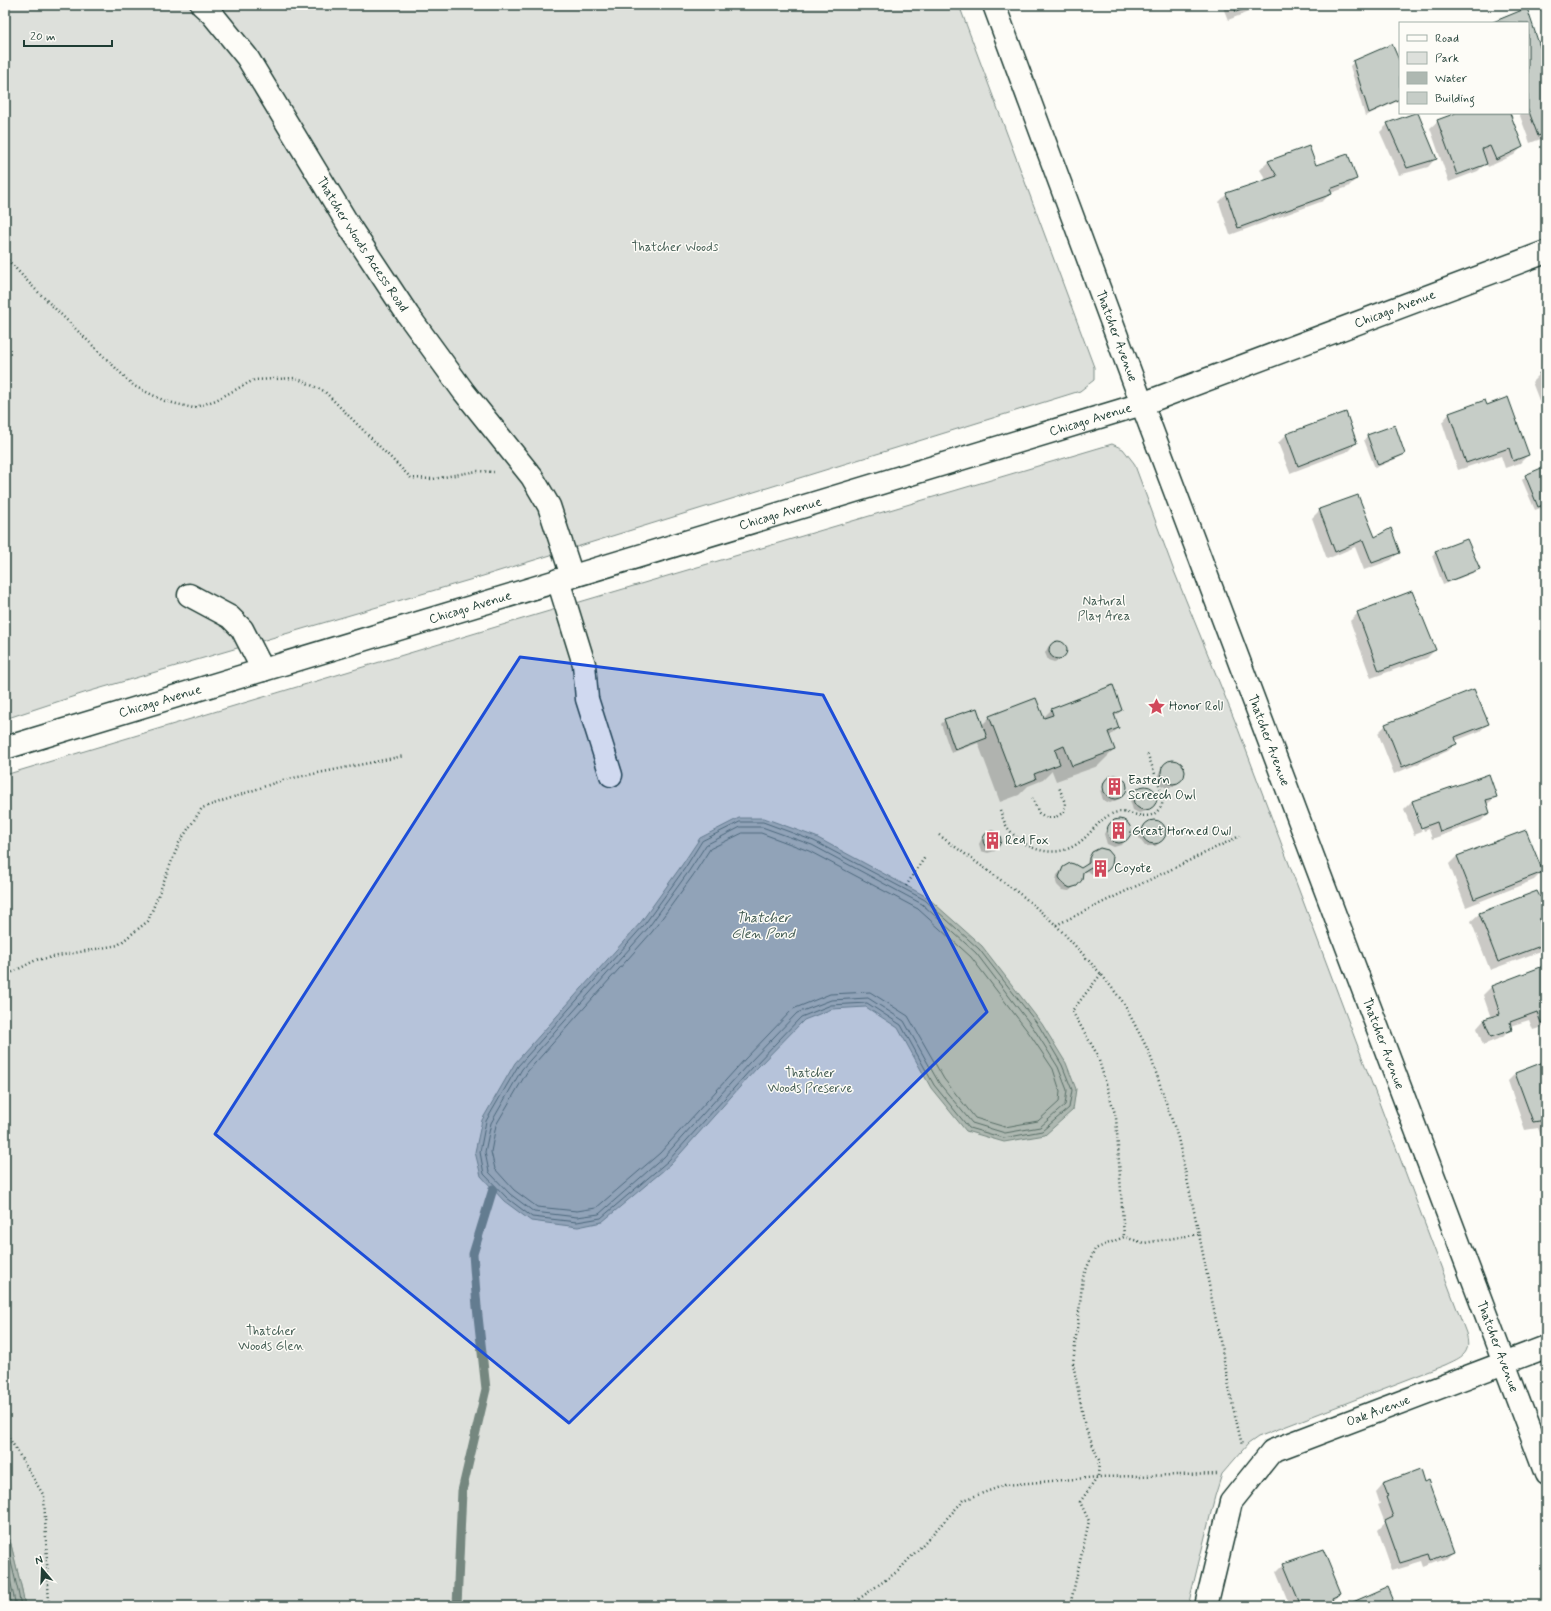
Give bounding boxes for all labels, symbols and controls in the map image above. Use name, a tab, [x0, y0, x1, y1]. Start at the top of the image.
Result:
scale bar	[24, 22, 112, 48]
legend	[1399, 22, 1529, 114]
text: 20 m	[30, 29, 56, 45]
text: Road	[1435, 31, 1459, 47]
text: Park	[1435, 51, 1459, 67]
text: Water	[1435, 71, 1467, 87]
text: Building	[1435, 91, 1475, 108]
street label: Thatcher Woods Access Road	[313, 174, 412, 315]
park label: Thatcher Woods	[632, 239, 719, 256]
street label: Chicago Avenue	[1352, 286, 1438, 332]
street label: Thatcher Avenue	[1092, 288, 1142, 384]
street label: Chicago Avenue	[1047, 399, 1134, 440]
street label: Chicago Avenue	[737, 493, 824, 534]
street label: Chicago Avenue	[427, 587, 514, 628]
park label: Natural Play Area	[1078, 593, 1131, 625]
street label: Chicago Avenue	[117, 681, 203, 722]
street label: Thatcher Avenue	[1244, 692, 1294, 788]
place icon: Honor Roll	[1146, 696, 1166, 716]
place label: Honor Roll	[1169, 698, 1224, 715]
place label: Eastern Screech Owl	[1128, 772, 1196, 804]
building icon: Eastern Screech Owl	[1105, 777, 1125, 797]
building icon: Great Horned Owl	[1109, 821, 1129, 841]
place label: Great Horned Owl	[1132, 823, 1232, 840]
building icon: Red Fox	[982, 830, 1002, 850]
place label: Red Fox	[1005, 832, 1049, 849]
building icon: Coyote	[1091, 858, 1111, 878]
place label: Coyote	[1114, 860, 1152, 877]
water label: Thatcher Glen Pond	[731, 909, 796, 943]
street label: Thatcher Avenue	[1358, 995, 1408, 1092]
park label: Thatcher Woods Preserve	[767, 1065, 853, 1097]
street label: Thatcher Avenue	[1473, 1298, 1523, 1395]
park label: Thatcher Woods Glen	[238, 1323, 304, 1355]
street label: Oak Avenue	[1344, 1391, 1413, 1431]
north arrow	[22, 1549, 62, 1589]
text: N	[33, 1553, 45, 1568]

